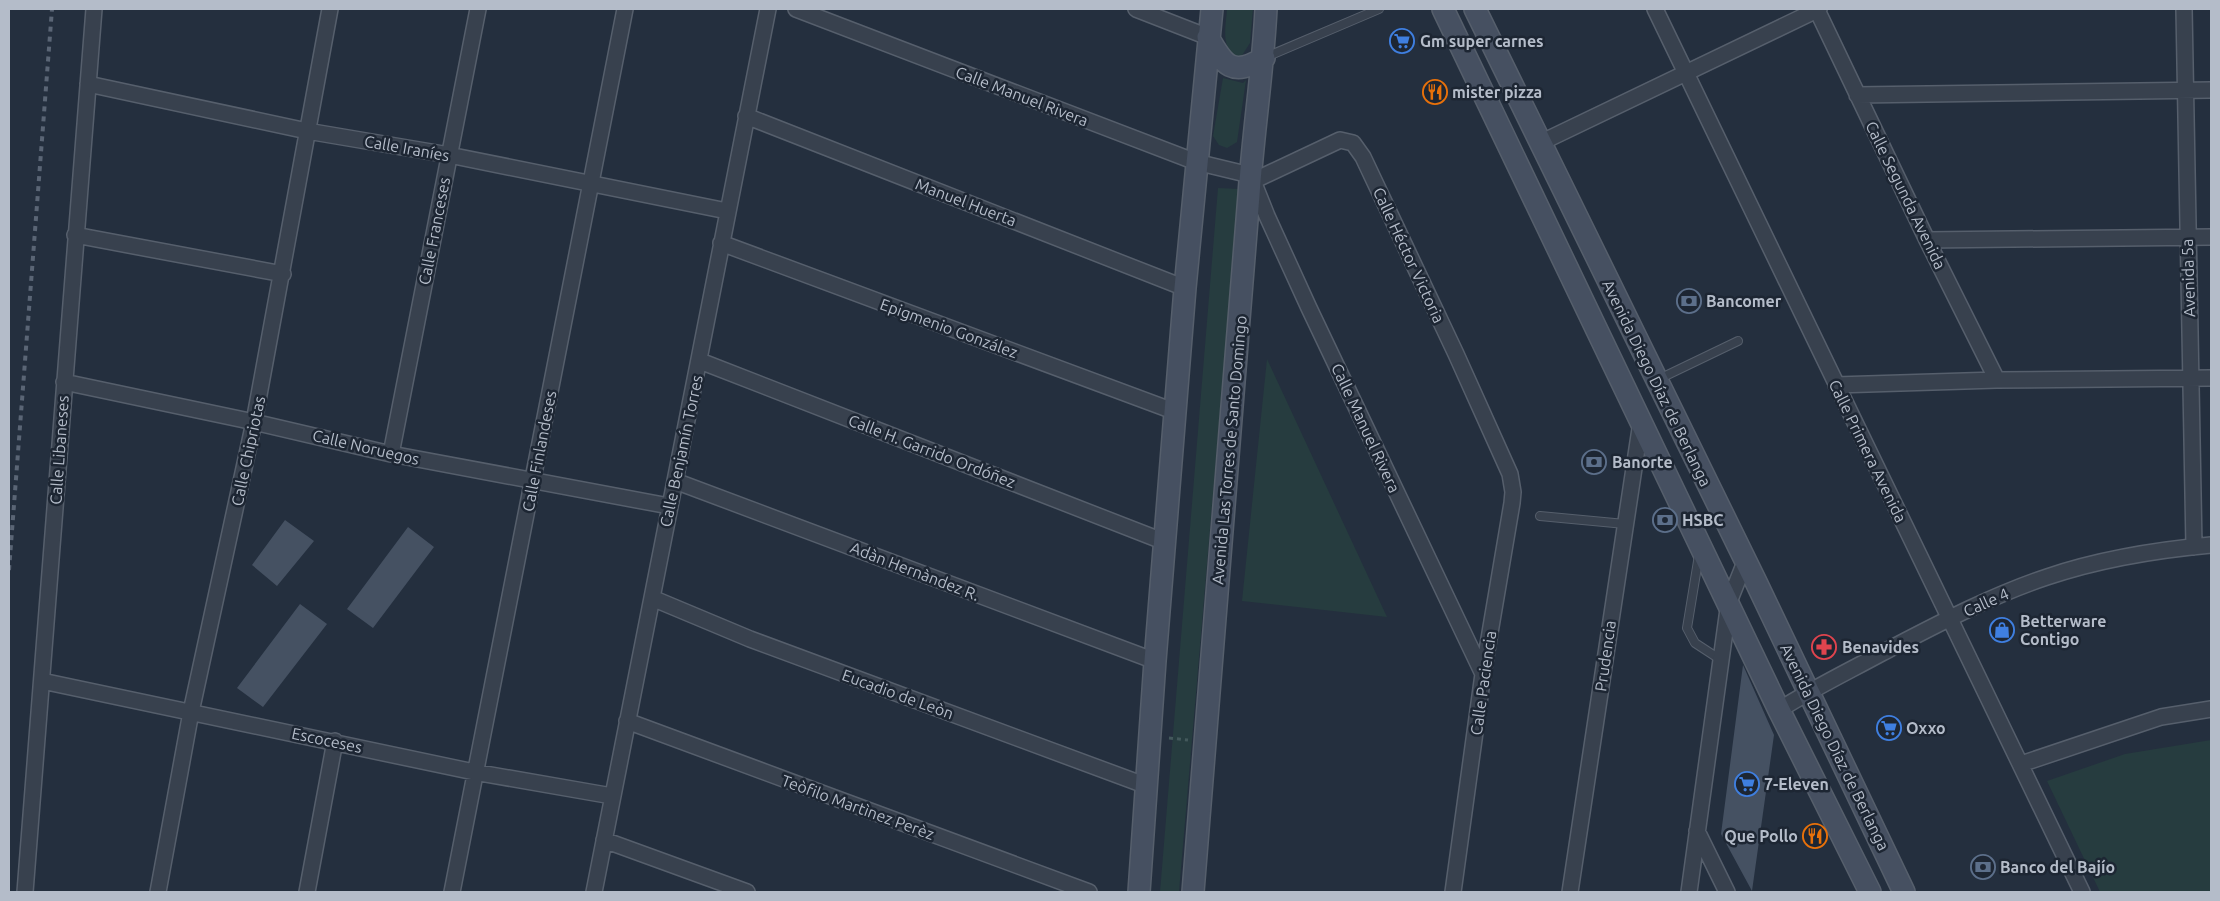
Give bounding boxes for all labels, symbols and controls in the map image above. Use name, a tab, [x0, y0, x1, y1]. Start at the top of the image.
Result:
supermarket icon: Gm super carnes	[1389, 28, 1415, 54]
place label: Gm super carnes	[1420, 32, 1544, 50]
street label: Calle Manuel Rivera	[953, 62, 1091, 130]
restaurant icon: mister pizza	[1422, 79, 1448, 105]
place label: mister pizza	[1452, 83, 1542, 101]
street label: Calle Segunda Avenida	[1862, 118, 1950, 272]
street label: Calle Iraníes	[363, 132, 451, 164]
street label: Manuel Huerta	[913, 174, 1019, 230]
street label: Calle Franceses	[415, 176, 453, 286]
street label: Calle Héctor Victoria	[1370, 184, 1448, 326]
street label: Avenida 5a	[2178, 239, 2198, 317]
street label: Avenida Diego Díaz de Berlanga	[1599, 277, 1715, 489]
bank icon: Bancomer	[1676, 288, 1702, 314]
place label: Bancomer	[1706, 292, 1782, 310]
street label: Epigmenio González	[878, 295, 1020, 361]
street label: Avenida Las Torres de Santo Domingo	[1208, 315, 1250, 585]
street label: Calle Manuel Rivera	[1328, 360, 1404, 496]
street label: Calle Benjamín Torres	[656, 373, 706, 529]
street label: Calle Primera Avenida	[1826, 377, 1910, 525]
street label: Calle Finlandeses	[518, 389, 560, 513]
street label: Calle Chipriotas	[228, 394, 268, 508]
street label: Calle Libaneses	[46, 395, 72, 505]
street label: Calle H. Garrido Ordóñez	[846, 411, 1018, 491]
street label: Calle Noruegos	[311, 426, 421, 468]
bank icon: Banorte	[1581, 449, 1607, 475]
place label: Banorte	[1612, 453, 1673, 471]
bank icon: HSBC	[1652, 507, 1678, 533]
place label: HSBC	[1682, 511, 1724, 529]
street label: Adàn Hernàndez R.	[848, 538, 982, 604]
street label: Calle 4	[1960, 584, 2012, 620]
place label: Betterware Contigo	[2020, 612, 2106, 648]
shop icon: Betterware Contigo	[1989, 617, 2015, 643]
street label: Prudencia	[1591, 619, 1619, 693]
street label: Calle Paciencia	[1467, 630, 1499, 736]
pharmacy icon: Benavides	[1811, 634, 1837, 660]
place label: Benavides	[1842, 638, 1919, 656]
street label: Avenida Diego Díaz de Berlanga	[1777, 641, 1893, 853]
street label: Eucadio de Leòn	[840, 665, 956, 723]
supermarket icon: Oxxo	[1876, 715, 1902, 741]
place label: Oxxo	[1906, 719, 1946, 737]
street label: Escoceses	[290, 724, 364, 756]
street label: Teòfilo Martìnez Perèz	[779, 771, 937, 843]
supermarket icon: 7-Eleven	[1734, 771, 1760, 797]
place label: 7-Eleven	[1764, 775, 1829, 793]
restaurant icon: Que Pollo	[1802, 823, 1828, 849]
place label: Que Pollo	[1724, 827, 1798, 845]
bank icon: Banco del Bajío	[1970, 854, 1996, 880]
place label: Banco del Bajío	[2000, 858, 2115, 876]

